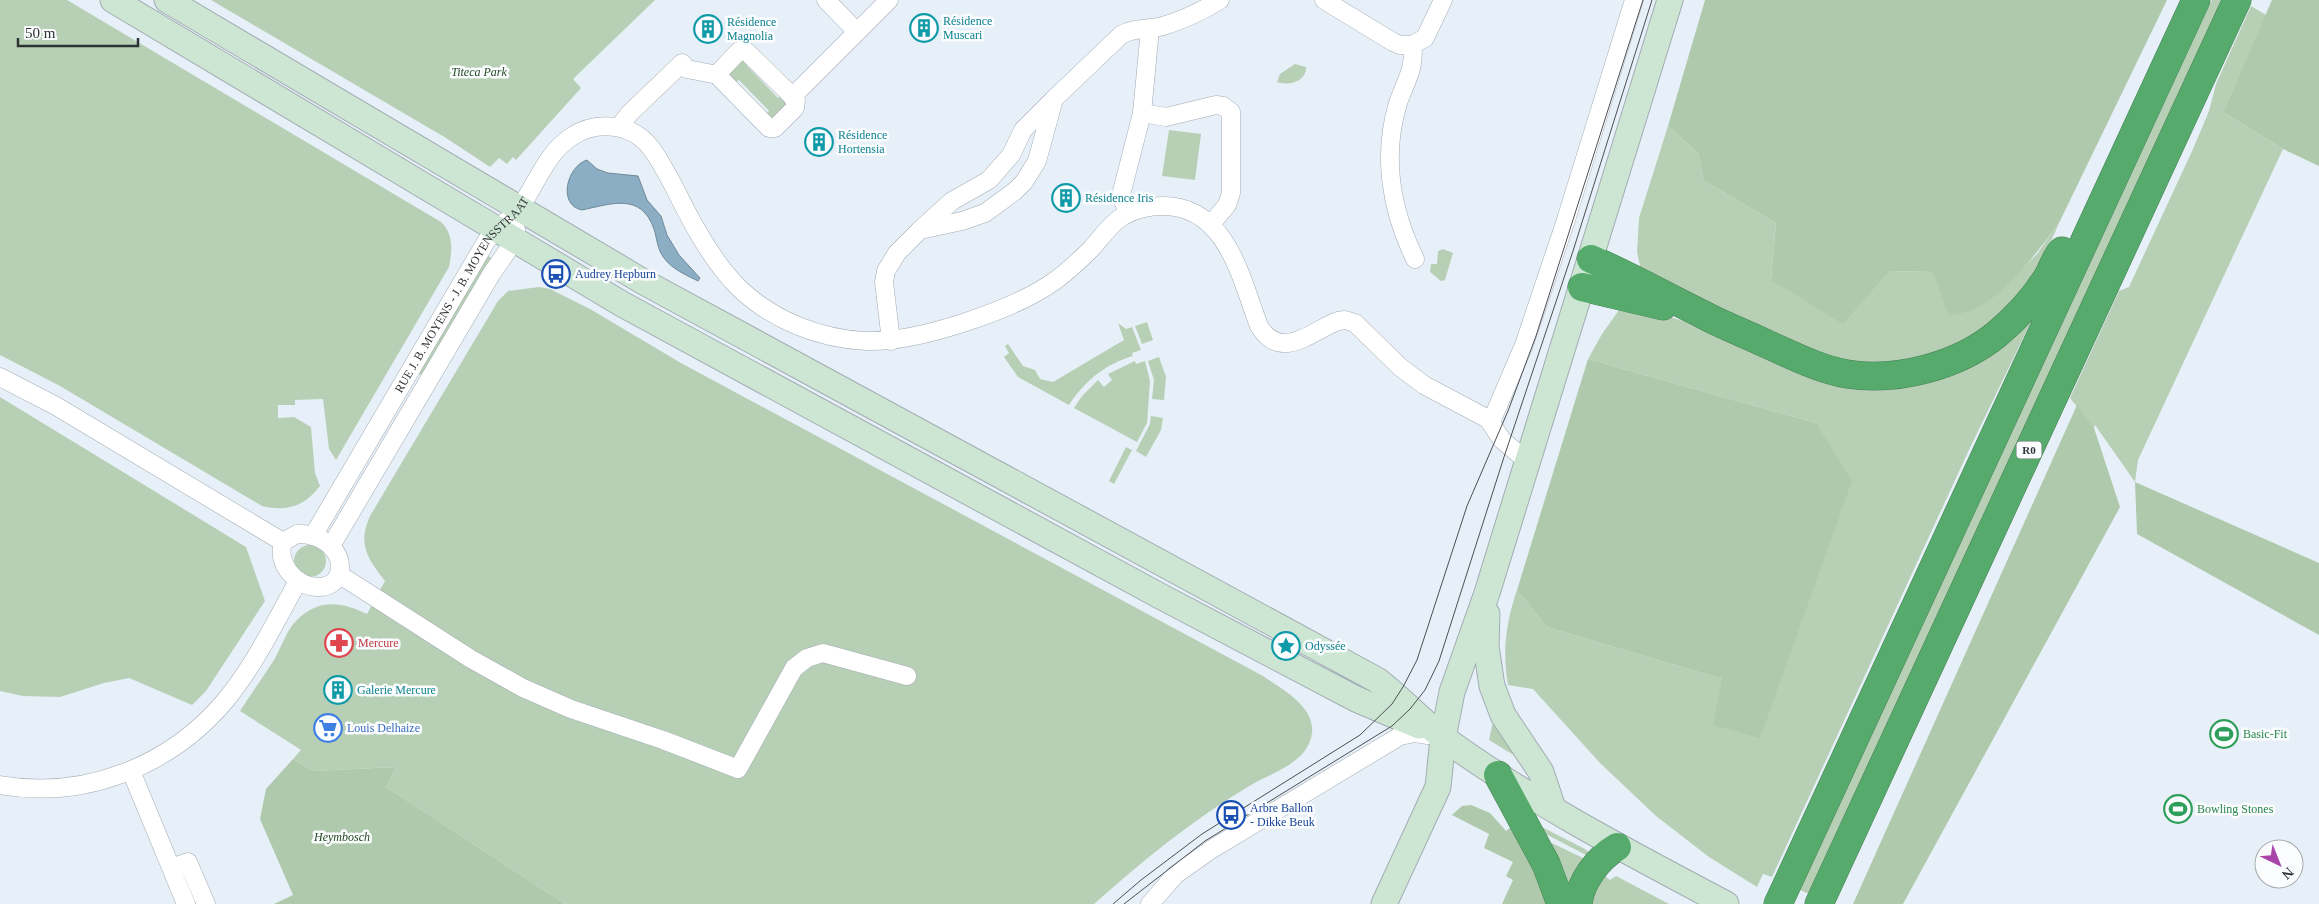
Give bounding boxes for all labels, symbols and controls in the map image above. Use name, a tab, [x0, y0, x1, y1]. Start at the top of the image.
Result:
building icon: Résidence Muscari	[909, 13, 939, 43]
building icon: Résidence Magnolia	[693, 14, 723, 44]
place label: Résidence Muscari	[943, 14, 992, 42]
scale bar	[18, 15, 138, 47]
place label: Résidence Magnolia	[727, 15, 776, 43]
text: 50 m	[25, 25, 56, 41]
park label: Titeca Park	[451, 65, 507, 79]
building icon: Résidence Hortensia	[804, 127, 834, 157]
place label: Résidence Hortensia	[838, 128, 887, 156]
building icon: Résidence Iris	[1051, 183, 1081, 213]
place label: Résidence Iris	[1085, 191, 1154, 205]
street label: RUE J. B. MOYENS - J. B. MOYENSSTRAAT	[392, 194, 532, 395]
bus stop icon: Audrey Hepburn	[541, 259, 571, 289]
place label: Audrey Hepburn	[575, 267, 656, 281]
road number: R0	[2016, 442, 2042, 458]
pharmacy icon: Mercure	[324, 628, 354, 658]
place icon: Odyssée	[1271, 631, 1301, 661]
place label: Mercure	[358, 636, 399, 650]
place label: Odyssée	[1305, 639, 1346, 653]
building icon: Galerie Mercure	[323, 675, 353, 705]
place label: Galerie Mercure	[357, 683, 436, 697]
supermarket icon: Louis Delhaize	[313, 713, 343, 743]
sports icon: Basic-Fit	[2209, 719, 2239, 749]
place label: Louis Delhaize	[347, 721, 420, 735]
place label: Basic-Fit	[2243, 727, 2288, 741]
sports icon: Bowling Stones	[2163, 794, 2193, 824]
bus stop icon: Arbre Ballon - Dikke Beuk	[1216, 800, 1246, 830]
place label: Arbre Ballon - Dikke Beuk	[1250, 801, 1315, 829]
place label: Bowling Stones	[2197, 802, 2274, 816]
park label: Heymbosch	[313, 830, 370, 844]
north arrow	[2254, 839, 2304, 889]
text: N	[2279, 864, 2296, 882]

